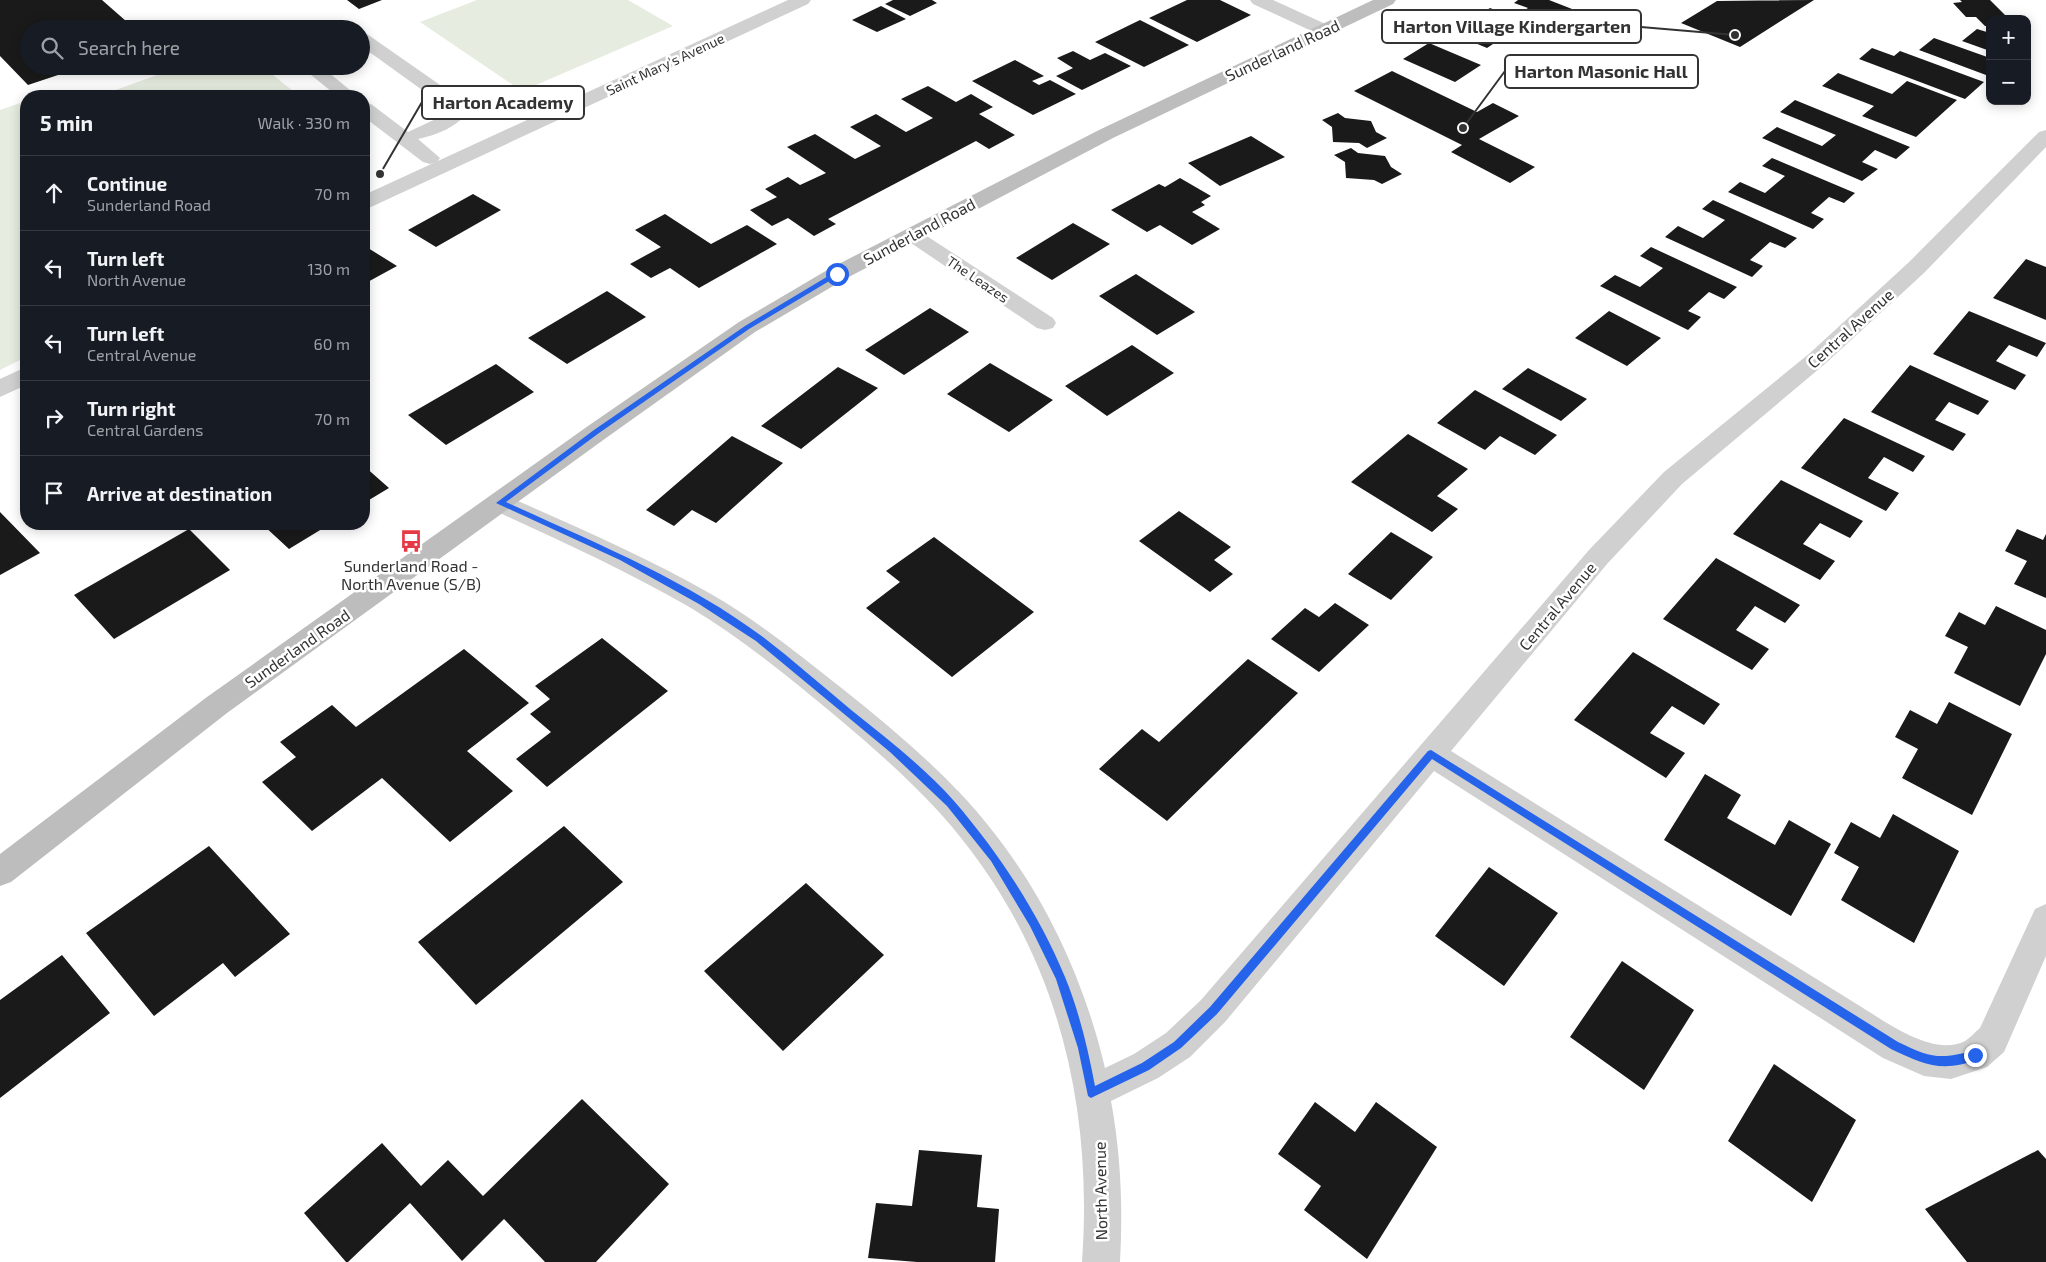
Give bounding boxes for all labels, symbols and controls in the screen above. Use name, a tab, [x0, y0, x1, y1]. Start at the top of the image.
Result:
callout: Harton Village Kindergarten	[1382, 10, 1641, 43]
street label: Sunderland Road	[1222, 15, 1342, 85]
text: Harton Village Kindergarten	[1393, 15, 1631, 37]
map controls	[1986, 15, 2031, 105]
button: +	[1986, 15, 2031, 60]
search box	[20, 20, 370, 75]
street label: Saint Mary's Avenue	[603, 29, 727, 99]
icon: search	[38, 34, 66, 62]
text: Search here	[78, 36, 180, 59]
callout: Harton Masonic Hall	[1505, 55, 1698, 88]
text: Harton Masonic Hall	[1514, 60, 1688, 82]
button: −	[1986, 60, 2031, 105]
callout: Harton Academy	[422, 86, 584, 119]
text: Harton Academy	[433, 91, 574, 113]
text: 5 min	[40, 110, 93, 135]
text: Walk · 330 m	[258, 113, 350, 132]
text: Continue	[87, 172, 167, 195]
icon: ahead	[40, 179, 68, 207]
text: 70 m	[315, 184, 350, 203]
street label: Sunderland Road	[860, 194, 978, 268]
text: Sunderland Road	[87, 195, 211, 214]
text: Turn left	[87, 247, 164, 270]
street label: The Leazes	[944, 252, 1012, 306]
icon: left	[40, 254, 68, 282]
text: 130 m	[308, 259, 350, 278]
route start	[826, 263, 849, 286]
text: North Avenue	[87, 270, 186, 289]
street label: Central Avenue	[1803, 284, 1897, 372]
text: Turn left	[87, 322, 164, 345]
icon: left	[40, 329, 68, 357]
text: 60 m	[314, 334, 350, 353]
text: Central Avenue	[87, 345, 196, 364]
text: Turn right	[87, 397, 175, 420]
icon: right	[40, 404, 68, 432]
text: 70 m	[315, 409, 350, 428]
text: Central Gardens	[87, 420, 204, 439]
icon: arrive	[40, 479, 68, 507]
text: Arrive at destination	[87, 482, 272, 505]
bus stop icon: Sunderland Road - North Avenue (S/B)	[398, 528, 424, 554]
place label: Sunderland Road - North Avenue (S/B)	[341, 556, 481, 593]
street label: Central Avenue	[1515, 558, 1599, 654]
street label: Sunderland Road	[241, 605, 353, 691]
route end	[1964, 1044, 1987, 1067]
street label: North Avenue	[1090, 1141, 1110, 1241]

